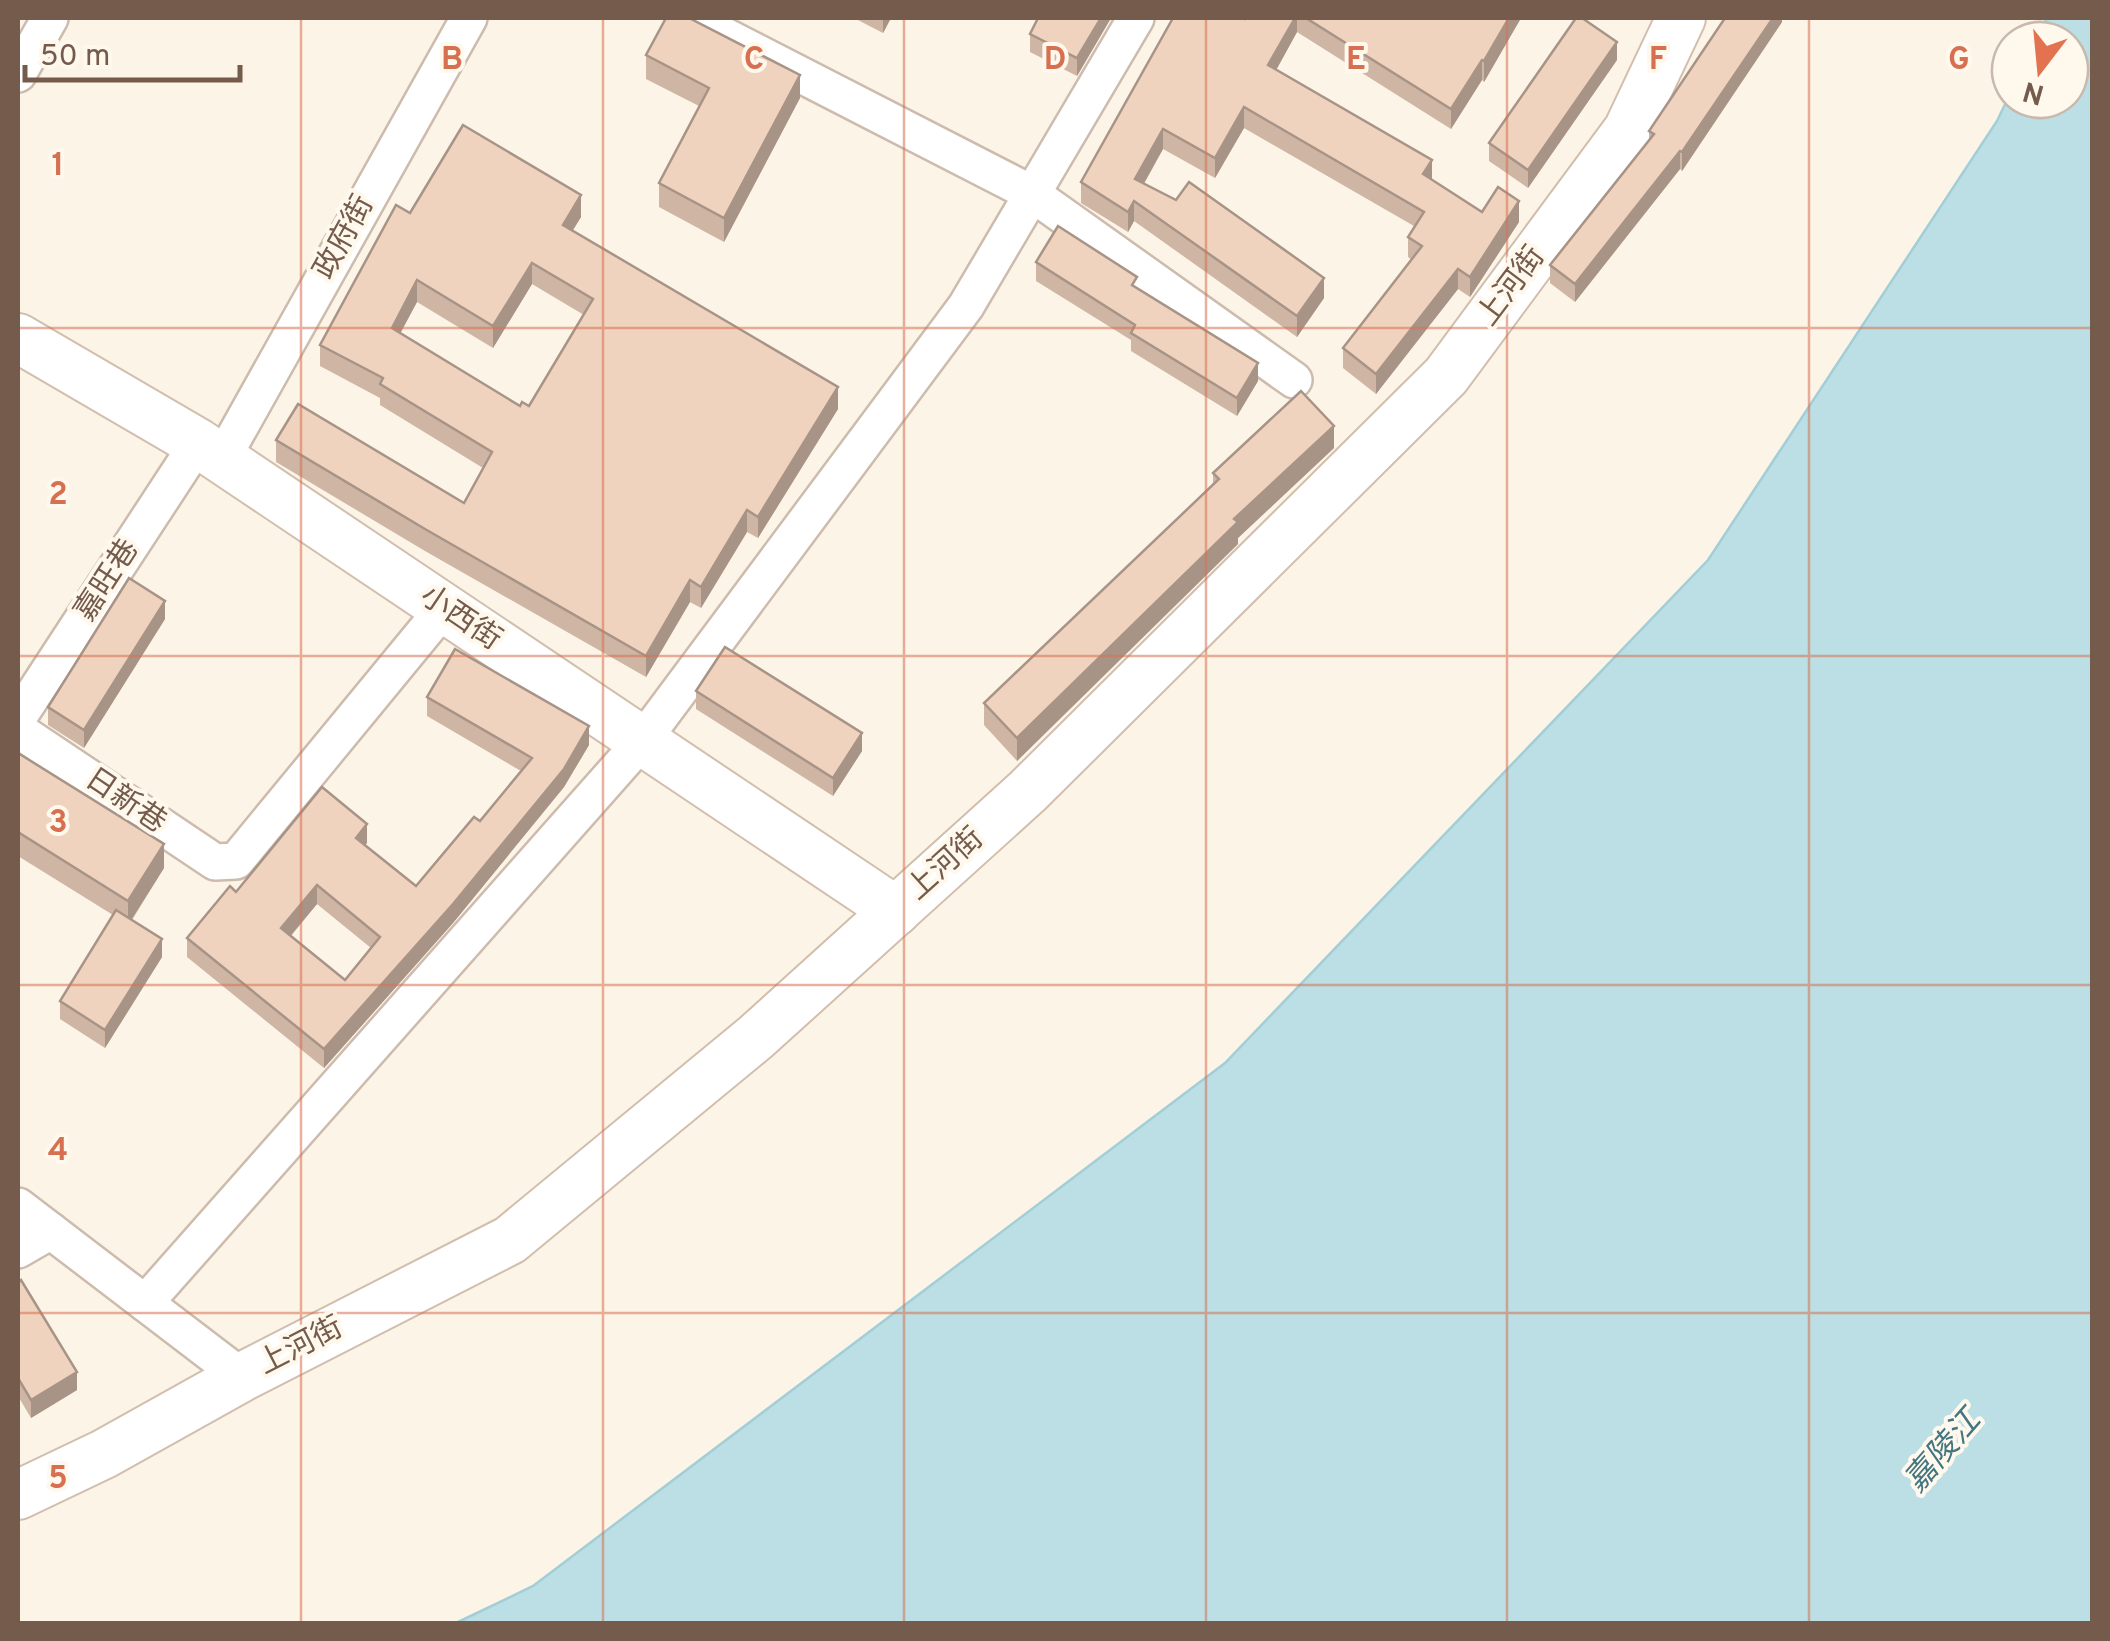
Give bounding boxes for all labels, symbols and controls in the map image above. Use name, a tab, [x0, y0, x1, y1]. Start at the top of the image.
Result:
scale bar	[25, 20, 240, 82]
north arrow	[1990, 20, 2090, 120]
text: 50 m	[40, 39, 110, 76]
text: B	[441, 41, 463, 81]
text: C	[744, 41, 764, 81]
text: D	[1044, 41, 1066, 81]
text: E	[1346, 41, 1366, 81]
text: F	[1649, 41, 1667, 81]
text: G	[1948, 41, 1970, 81]
text: N	[2019, 71, 2049, 111]
text: 1	[52, 147, 64, 187]
street label: 政府街	[307, 190, 383, 286]
street label: 上河街	[1470, 240, 1554, 334]
text: 2	[48, 476, 68, 516]
street label: 嘉旺巷	[68, 533, 148, 629]
street label: 小西街	[412, 578, 508, 660]
street label: 日新巷	[77, 761, 173, 843]
text: 3	[48, 804, 68, 844]
street label: 上河街	[900, 821, 992, 909]
text: 4	[48, 1132, 68, 1172]
street label: 上河街	[253, 1310, 349, 1384]
water label: 嘉陵江	[1897, 1400, 1993, 1501]
text: 5	[48, 1460, 68, 1500]

